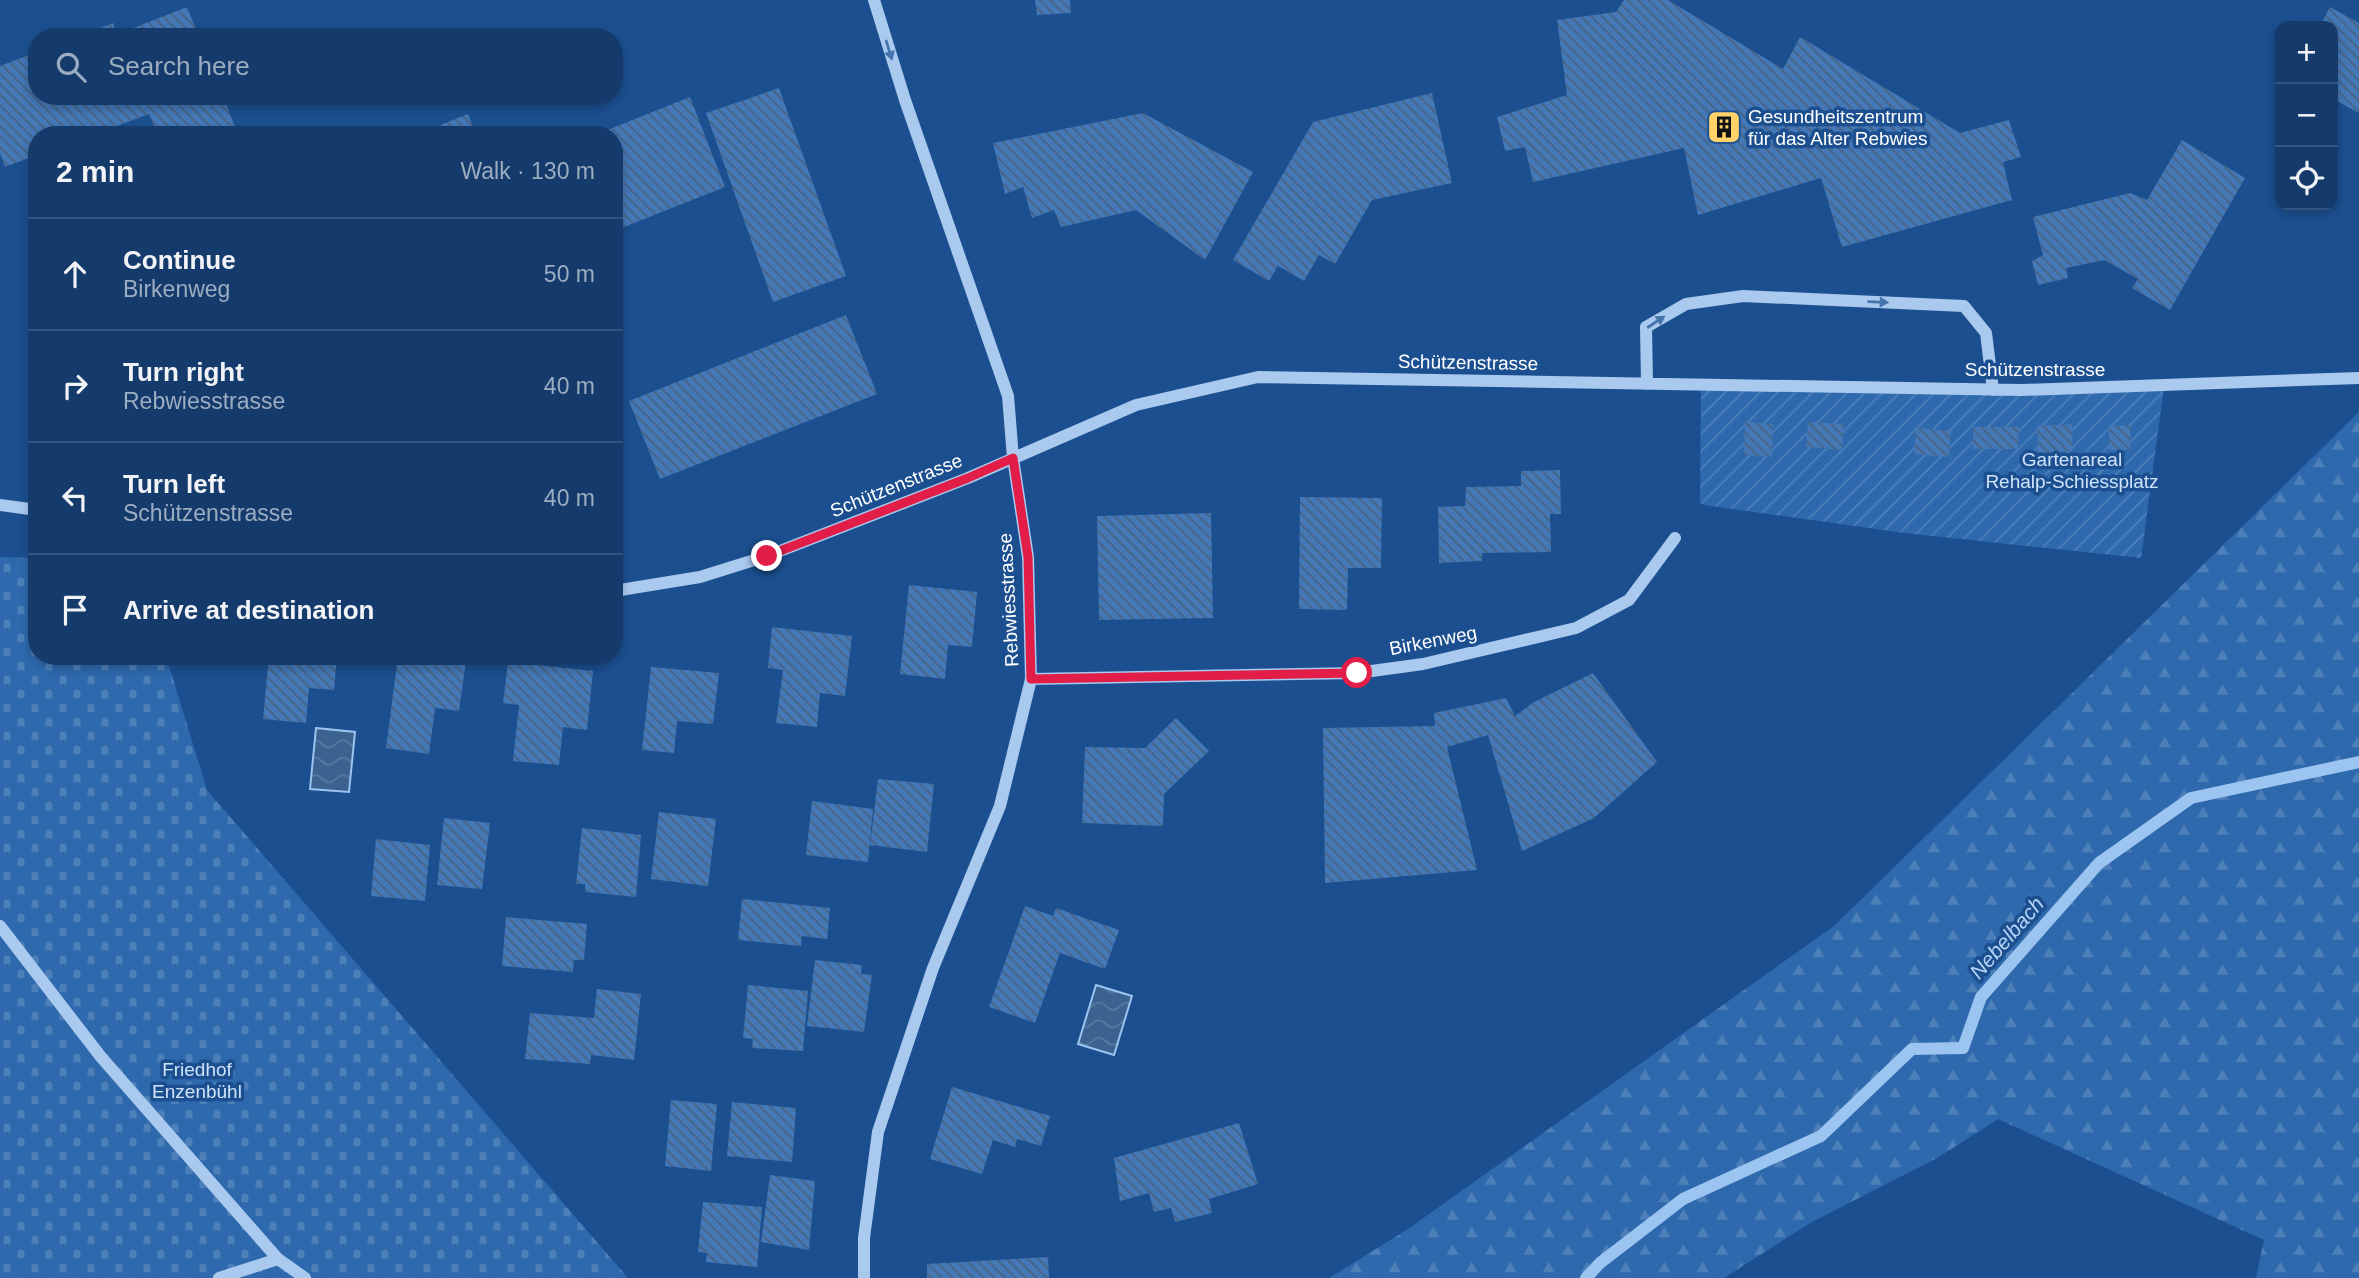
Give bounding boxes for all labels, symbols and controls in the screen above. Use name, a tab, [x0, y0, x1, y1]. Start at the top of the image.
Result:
map controls	[2275, 21, 2338, 210]
button: +	[2275, 21, 2338, 84]
search box	[28, 28, 623, 105]
one-way arrow	[885, 40, 895, 61]
icon: search	[52, 48, 90, 86]
text: Search here	[108, 51, 250, 81]
button: −	[2275, 84, 2338, 147]
place label: Gesundheitszentrum für das Alter Rebwies	[1748, 106, 1928, 149]
building icon: Gesundheitszentrum für das Alter Rebwies	[1705, 108, 1743, 146]
button: locate	[2275, 147, 2338, 210]
text: 2 min	[56, 155, 134, 188]
text: Walk · 130 m	[460, 158, 595, 184]
text: Continue	[123, 245, 236, 275]
icon: ahead	[56, 255, 94, 293]
text: 50 m	[544, 261, 595, 287]
text: Birkenweg	[123, 276, 230, 302]
one-way arrow	[1867, 297, 1889, 308]
one-way arrow	[1646, 315, 1666, 328]
street label: Schützenstrasse	[1398, 351, 1538, 374]
text: Turn right	[123, 357, 244, 387]
street label: Schützenstrasse	[1965, 359, 2105, 380]
icon: right	[56, 367, 94, 405]
text: 40 m	[544, 373, 595, 399]
text: Rebwiesstrasse	[123, 388, 285, 414]
street label: Schützenstrasse	[827, 449, 965, 522]
park label: Gartenareal Rehalp-Schiessplatz	[1985, 449, 2159, 492]
text: Turn left	[123, 469, 225, 499]
icon: left	[56, 479, 94, 517]
text: 40 m	[544, 485, 595, 511]
text: Schützenstrasse	[123, 500, 293, 526]
street label: Rebwiesstrasse	[995, 532, 1022, 667]
route end	[751, 540, 782, 571]
icon: arrive	[56, 591, 94, 629]
text: Arrive at destination	[123, 595, 374, 625]
street label: Birkenweg	[1388, 622, 1479, 659]
route start	[1341, 657, 1372, 688]
water label: Nebelbach	[1965, 892, 2048, 983]
park label: Friedhof Enzenbühl	[152, 1059, 242, 1102]

